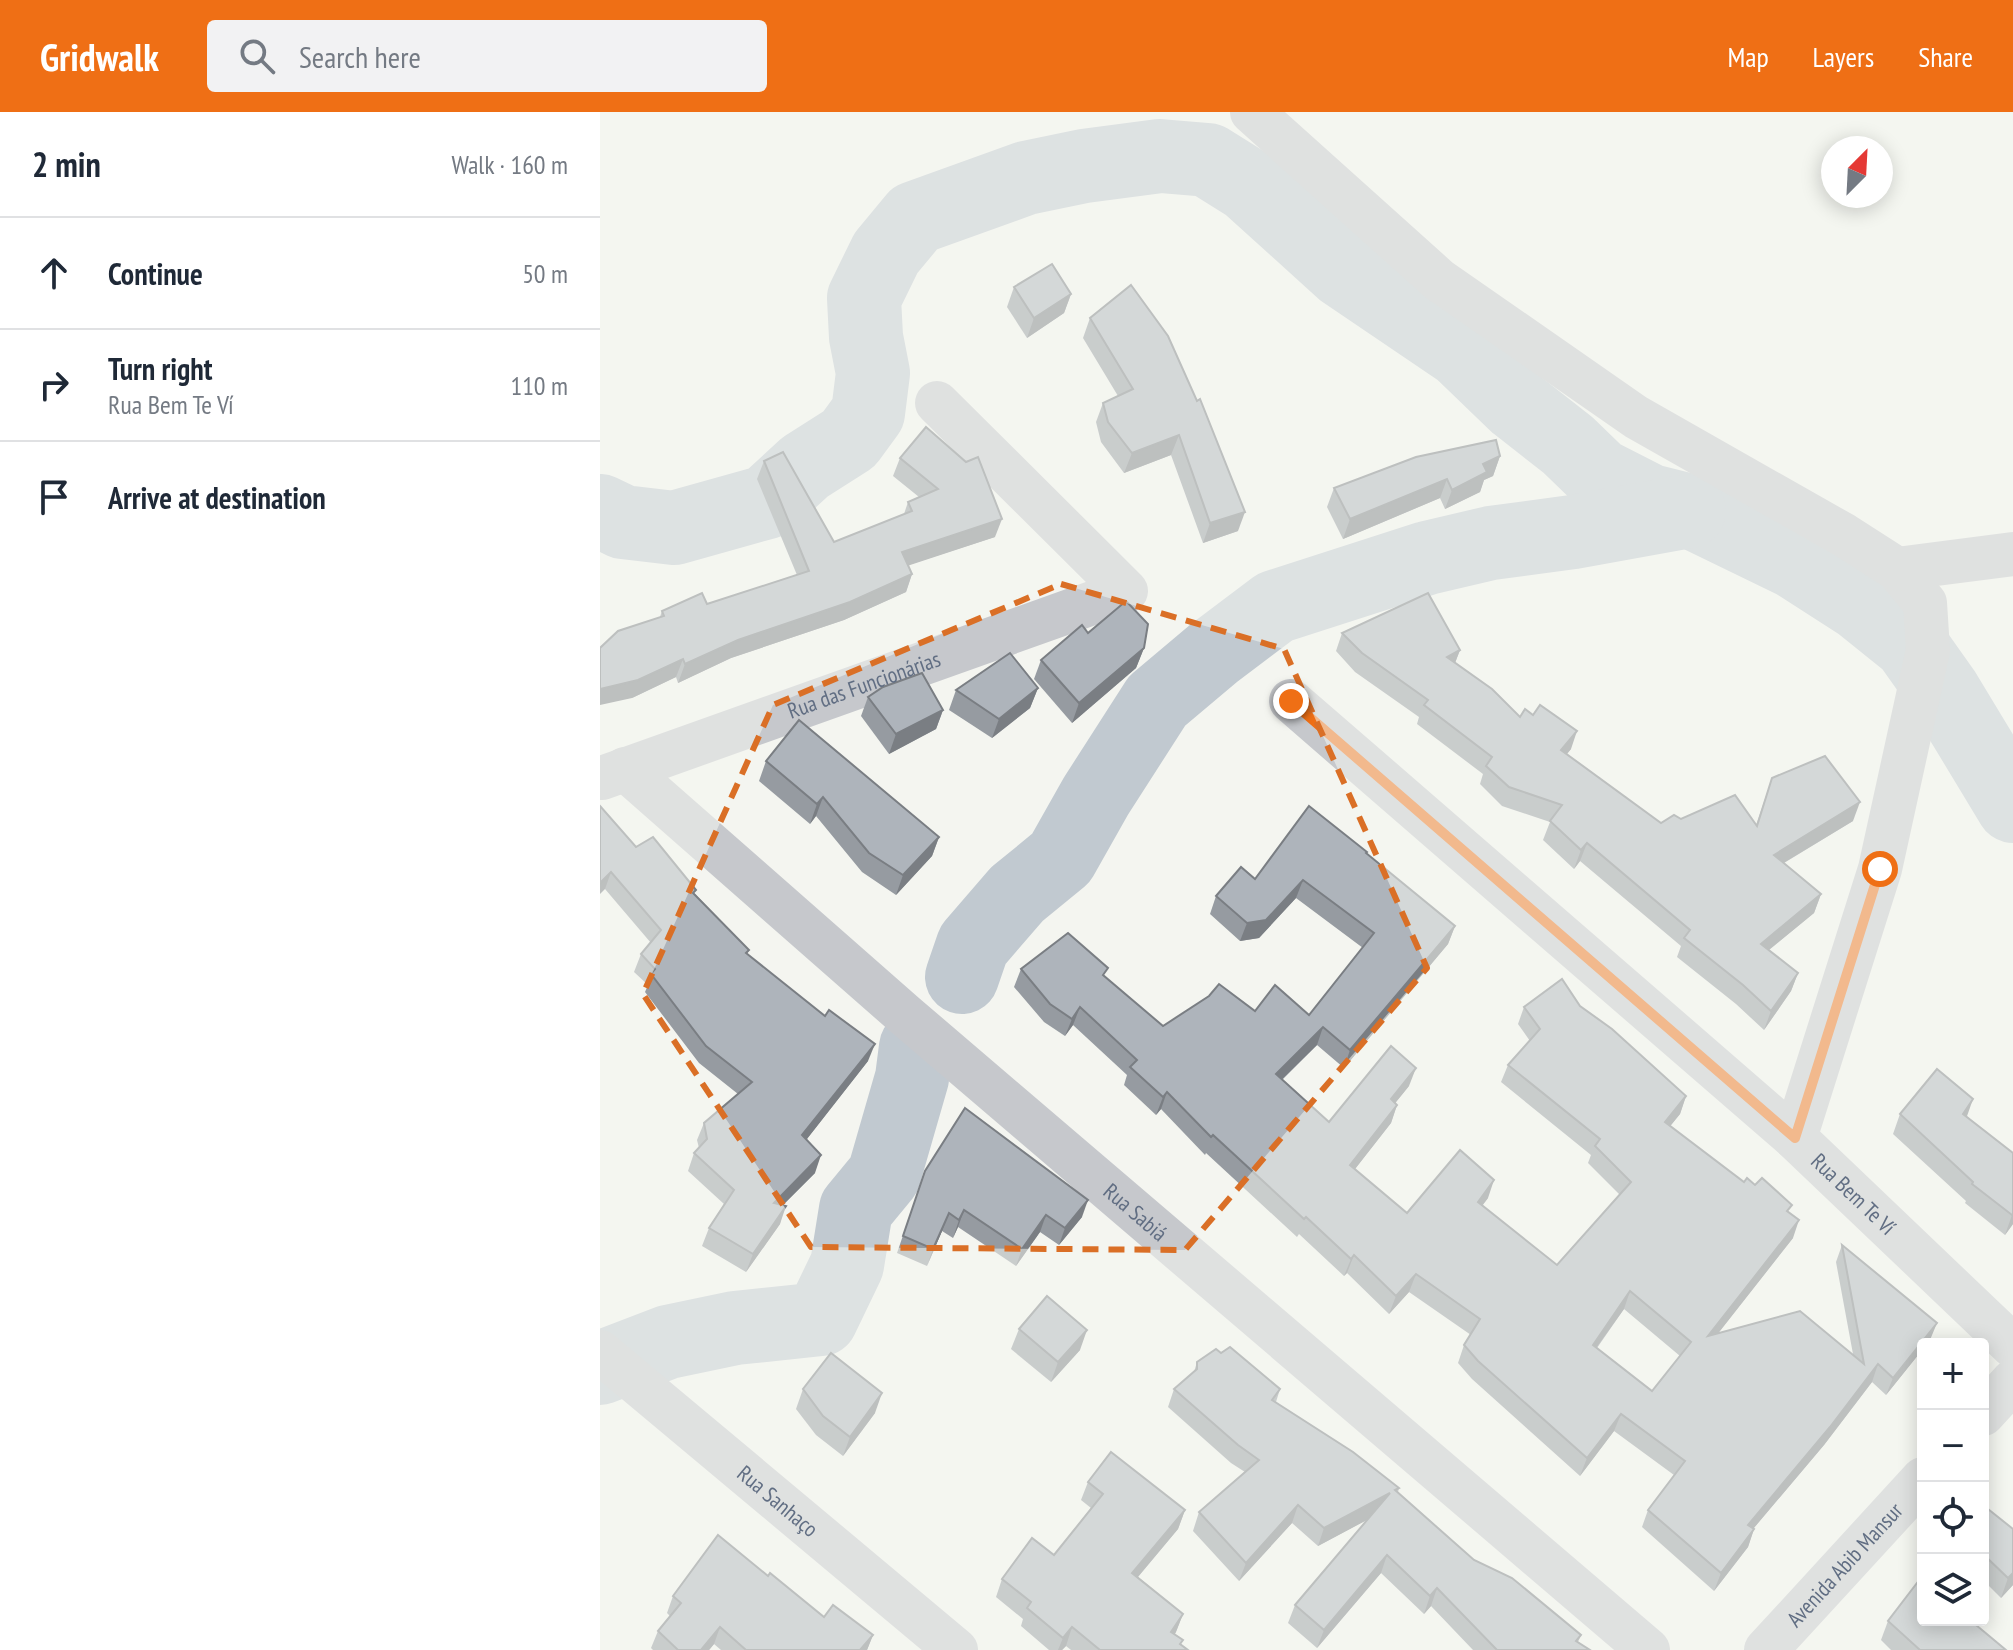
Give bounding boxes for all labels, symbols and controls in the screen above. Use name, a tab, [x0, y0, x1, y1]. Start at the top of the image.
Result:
search box	[207, 20, 767, 92]
text: Gridwalk	[40, 32, 159, 81]
icon: search	[235, 34, 279, 78]
text: Search here	[299, 37, 421, 76]
text: Map	[1727, 38, 1769, 75]
text: Layers	[1813, 38, 1874, 75]
text: Share	[1918, 38, 1973, 75]
north arrow	[1821, 136, 1893, 208]
text: 2 min	[32, 142, 101, 186]
text: Walk · 160 m	[451, 148, 568, 181]
icon: ahead	[32, 251, 76, 295]
text: Continue	[108, 254, 203, 293]
text: 50 m	[522, 257, 568, 290]
text: Turn right	[108, 349, 212, 388]
icon: right	[32, 363, 76, 407]
text: 110 m	[510, 369, 568, 402]
text: Rua Bem Te Ví	[108, 388, 234, 421]
icon: arrive	[32, 475, 76, 519]
text: Arrive at destination	[108, 478, 326, 517]
street label: Rua das Funcionárias	[784, 644, 944, 725]
route end	[1273, 683, 1309, 719]
route start	[1862, 851, 1898, 887]
street label: Rua Bem Te Ví	[1805, 1147, 1902, 1241]
street label: Rua Sabiá	[1098, 1177, 1173, 1247]
map controls	[1917, 1338, 1989, 1626]
button: +	[1917, 1338, 1989, 1410]
button: −	[1917, 1410, 1989, 1482]
street label: Rua Sanhaço	[732, 1459, 824, 1543]
button: locate	[1917, 1482, 1989, 1554]
street label: Avenida Abib Mansur	[1780, 1497, 1908, 1632]
button: layers	[1917, 1554, 1989, 1626]

